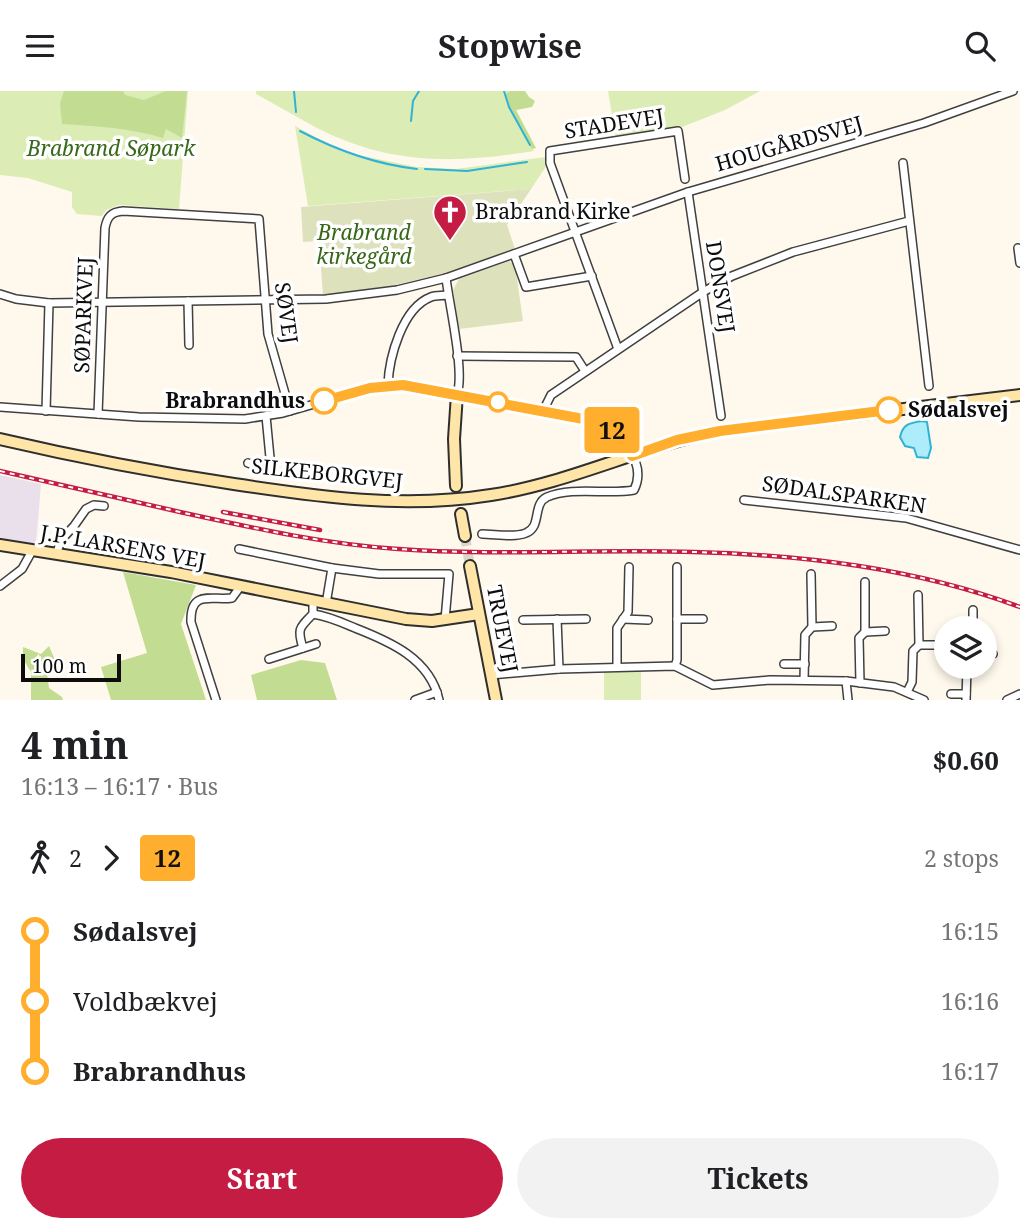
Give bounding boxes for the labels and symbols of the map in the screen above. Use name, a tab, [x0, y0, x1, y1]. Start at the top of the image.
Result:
street label: STADEVEJ	[562, 101, 665, 145]
street label: HOUGÅRDSVEJ	[712, 109, 866, 177]
park label: Brabrand Søpark	[26, 134, 196, 162]
church icon: Brabrand Kirke	[431, 193, 469, 242]
place label: Brabrand Kirke	[475, 197, 631, 225]
park label: Brabrand kirkegård	[316, 218, 413, 270]
street label: DONSVEJ	[700, 239, 742, 335]
street label: SØPARKVEJ	[67, 256, 99, 374]
street label: SØVEJ	[269, 281, 305, 345]
place label: Brabrandhus	[165, 386, 305, 414]
marker: Brabrandhus	[311, 388, 337, 414]
unlabelled marker	[488, 392, 508, 412]
place label: Sødalsvej	[908, 395, 1009, 423]
marker: Sødalsvej	[876, 397, 902, 423]
line badge: 12	[580, 407, 644, 453]
street label: SILKEBORGVEJ	[250, 451, 404, 495]
street label: SØDALSPARKEN	[760, 469, 928, 519]
street label: J.P. LARSENS VEJ	[37, 518, 208, 574]
street label: TRUEVEJ	[481, 582, 525, 675]
scale bar	[21, 651, 121, 683]

